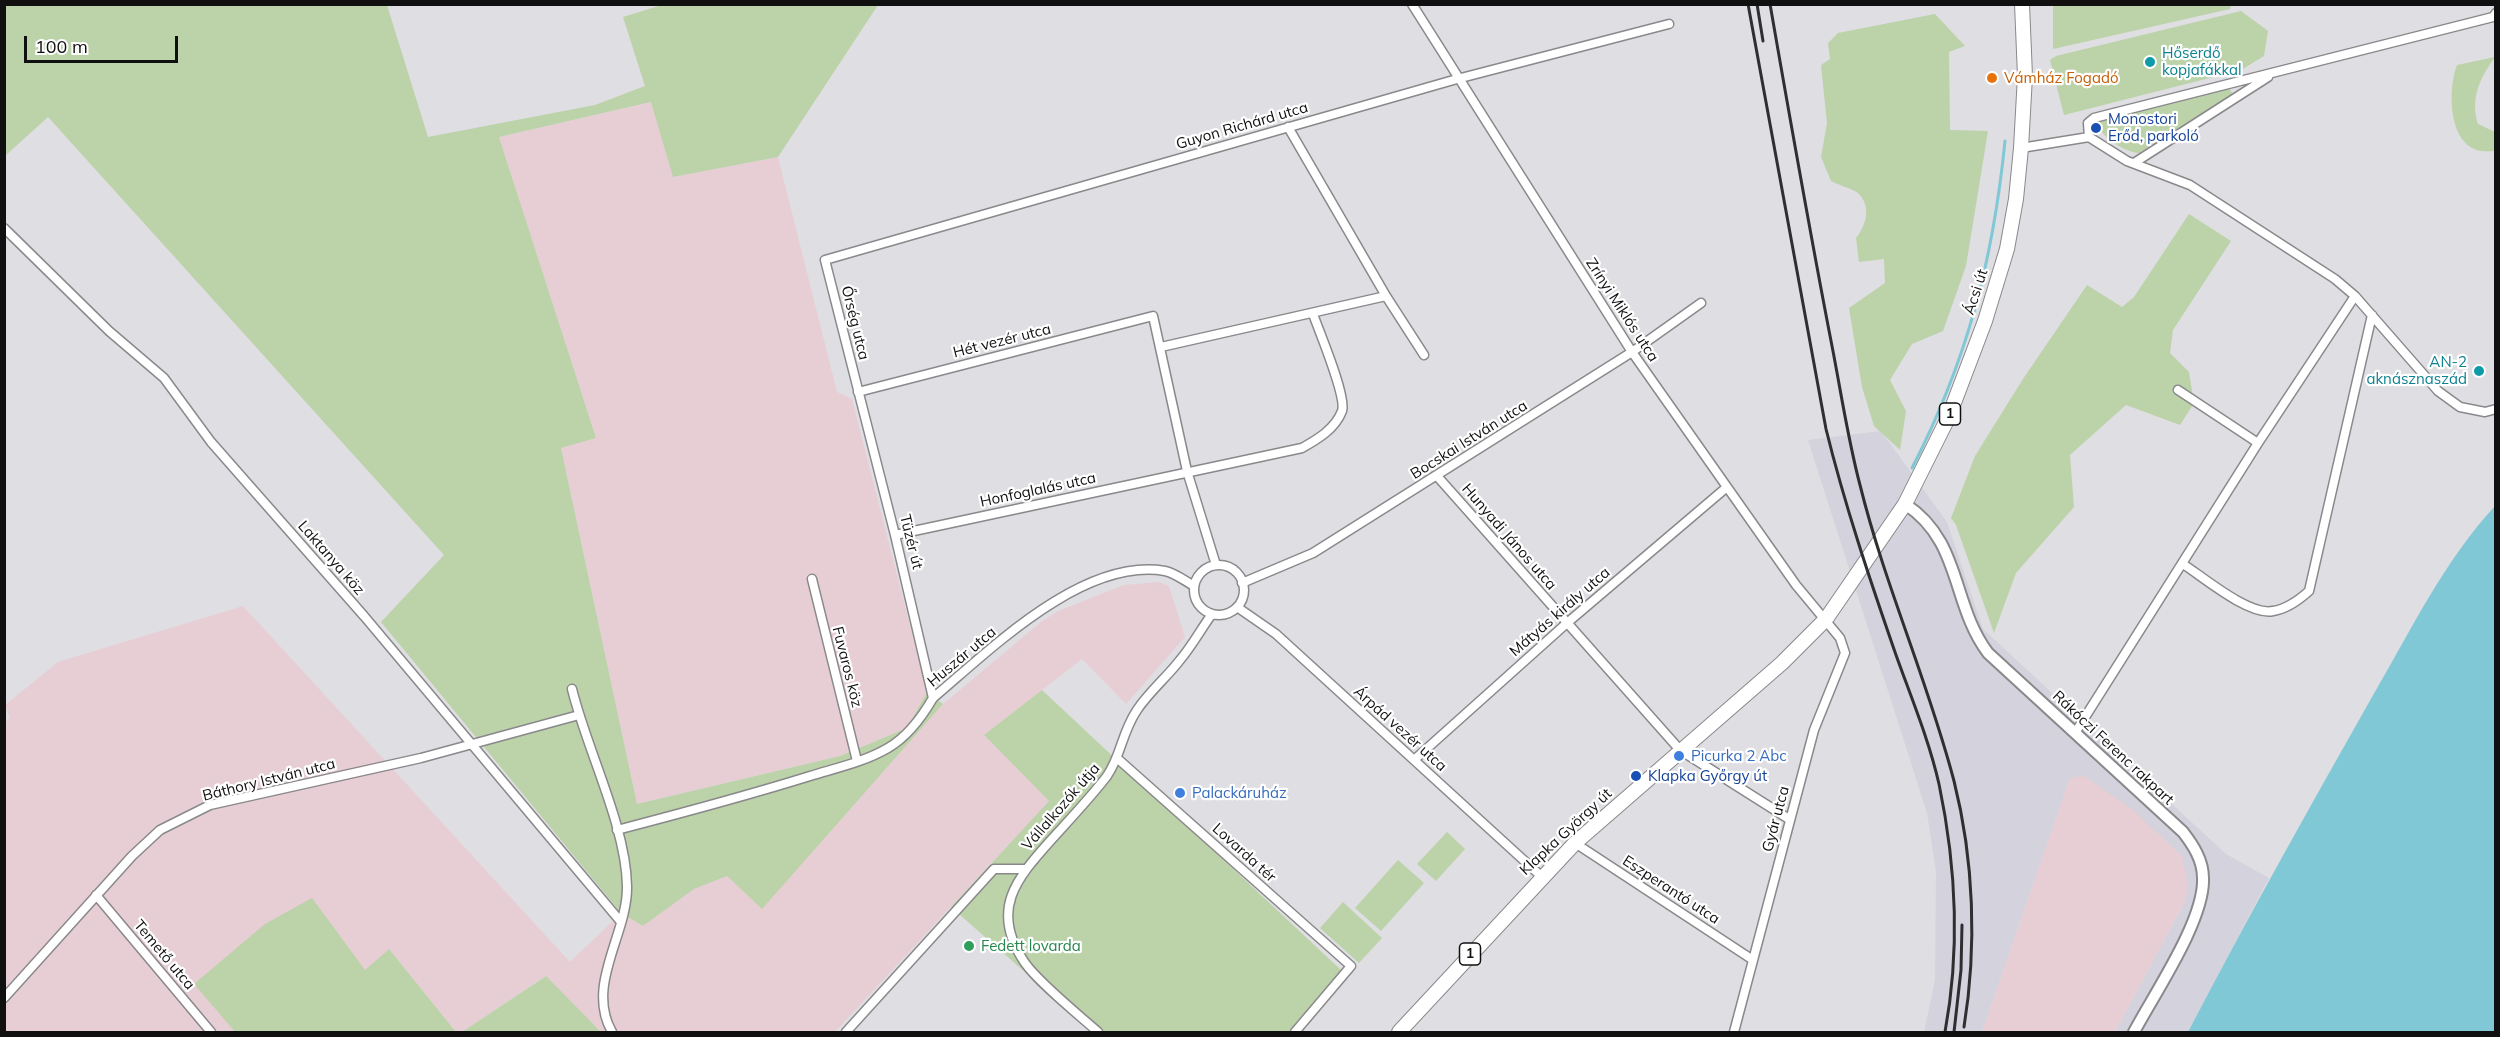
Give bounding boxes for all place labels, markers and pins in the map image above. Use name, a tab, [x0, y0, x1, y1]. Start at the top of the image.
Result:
place label: Hőserdő kopjafákkal	[2162, 44, 2242, 79]
marker: Hőserdő kopjafákkal	[2143, 55, 2157, 69]
place label: Vámház Fogadó	[2004, 69, 2118, 87]
marker: Vámház Fogadó	[1985, 71, 1999, 85]
place label: Monostori Erőd, parkoló	[2108, 110, 2199, 145]
marker: Monostori Erőd, parkoló	[2089, 121, 2103, 135]
place label: AN-2 aknásznaszád	[2366, 353, 2467, 388]
marker: AN-2 aknásznaszád	[2472, 364, 2486, 378]
place label: Picurka 2 Abc	[1691, 747, 1787, 765]
marker: Picurka 2 Abc	[1672, 749, 1686, 763]
place label: Klapka Győrgy út	[1648, 767, 1767, 785]
marker: Klapka Győrgy út	[1629, 769, 1643, 783]
place label: Palackáruház	[1192, 784, 1287, 802]
marker: Palackáruház	[1173, 786, 1187, 800]
place label: Fedett lovarda	[981, 937, 1081, 955]
marker: Fedett lovarda	[962, 939, 976, 953]

